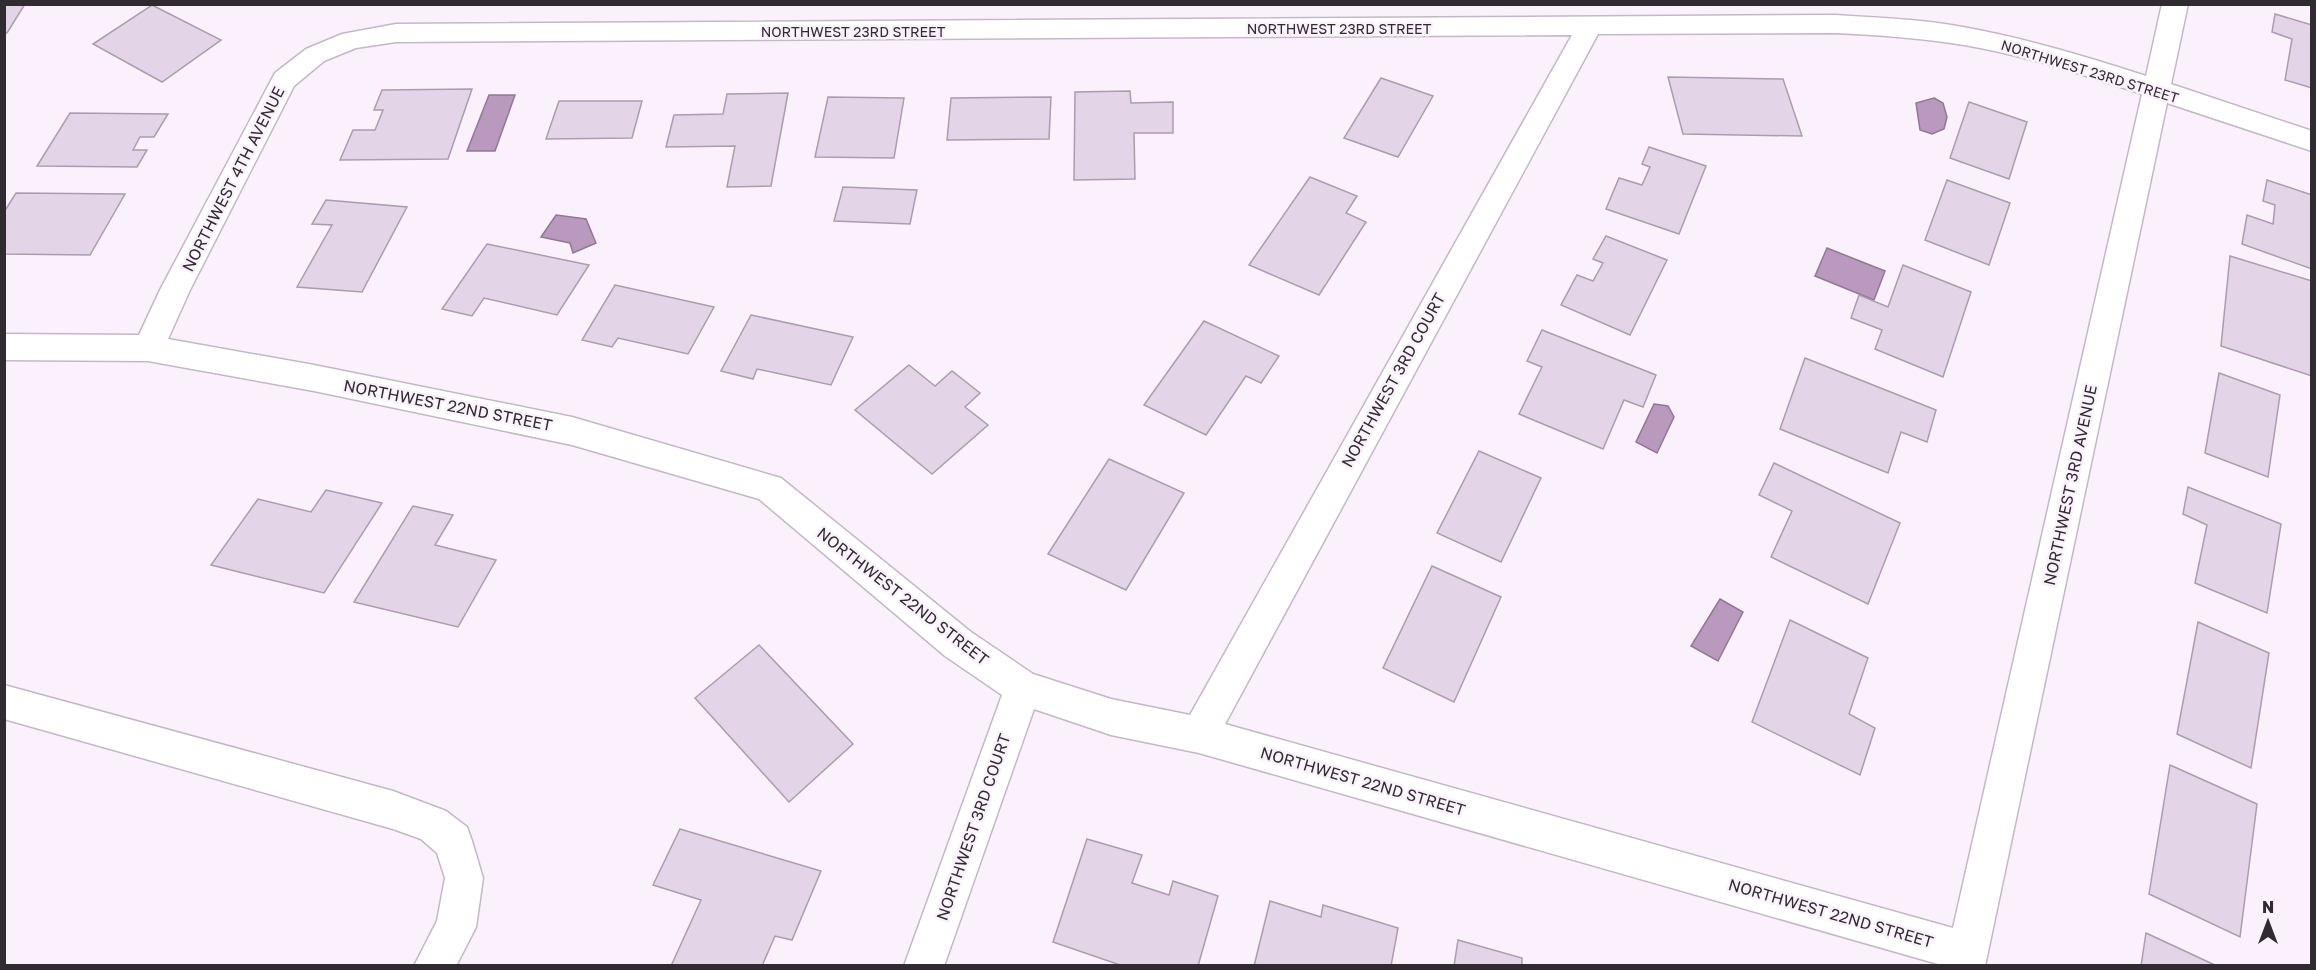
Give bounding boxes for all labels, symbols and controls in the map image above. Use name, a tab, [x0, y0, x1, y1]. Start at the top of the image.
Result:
street label: NORTHWEST 23RD STREET	[1247, 20, 1432, 37]
street label: NORTHWEST 23RD STREET	[761, 23, 946, 40]
street label: NORTHWEST 23RD STREET	[1999, 36, 2181, 106]
street label: NORTHWEST 4TH AVENUE	[178, 83, 288, 275]
street label: NORTHWEST 3RD COURT	[1337, 289, 1449, 471]
street label: NORTHWEST 22ND STREET	[342, 375, 554, 435]
street label: NORTHWEST 3RD AVENUE	[2039, 383, 2101, 587]
street label: NORTHWEST 22ND STREET	[813, 523, 993, 669]
street label: NORTHWEST 3RD COURT	[932, 731, 1014, 923]
street label: NORTHWEST 22ND STREET	[1258, 742, 1468, 820]
street label: NORTHWEST 22ND STREET	[1726, 874, 1936, 952]
north arrow	[2238, 892, 2298, 952]
text: N	[2262, 897, 2274, 917]

